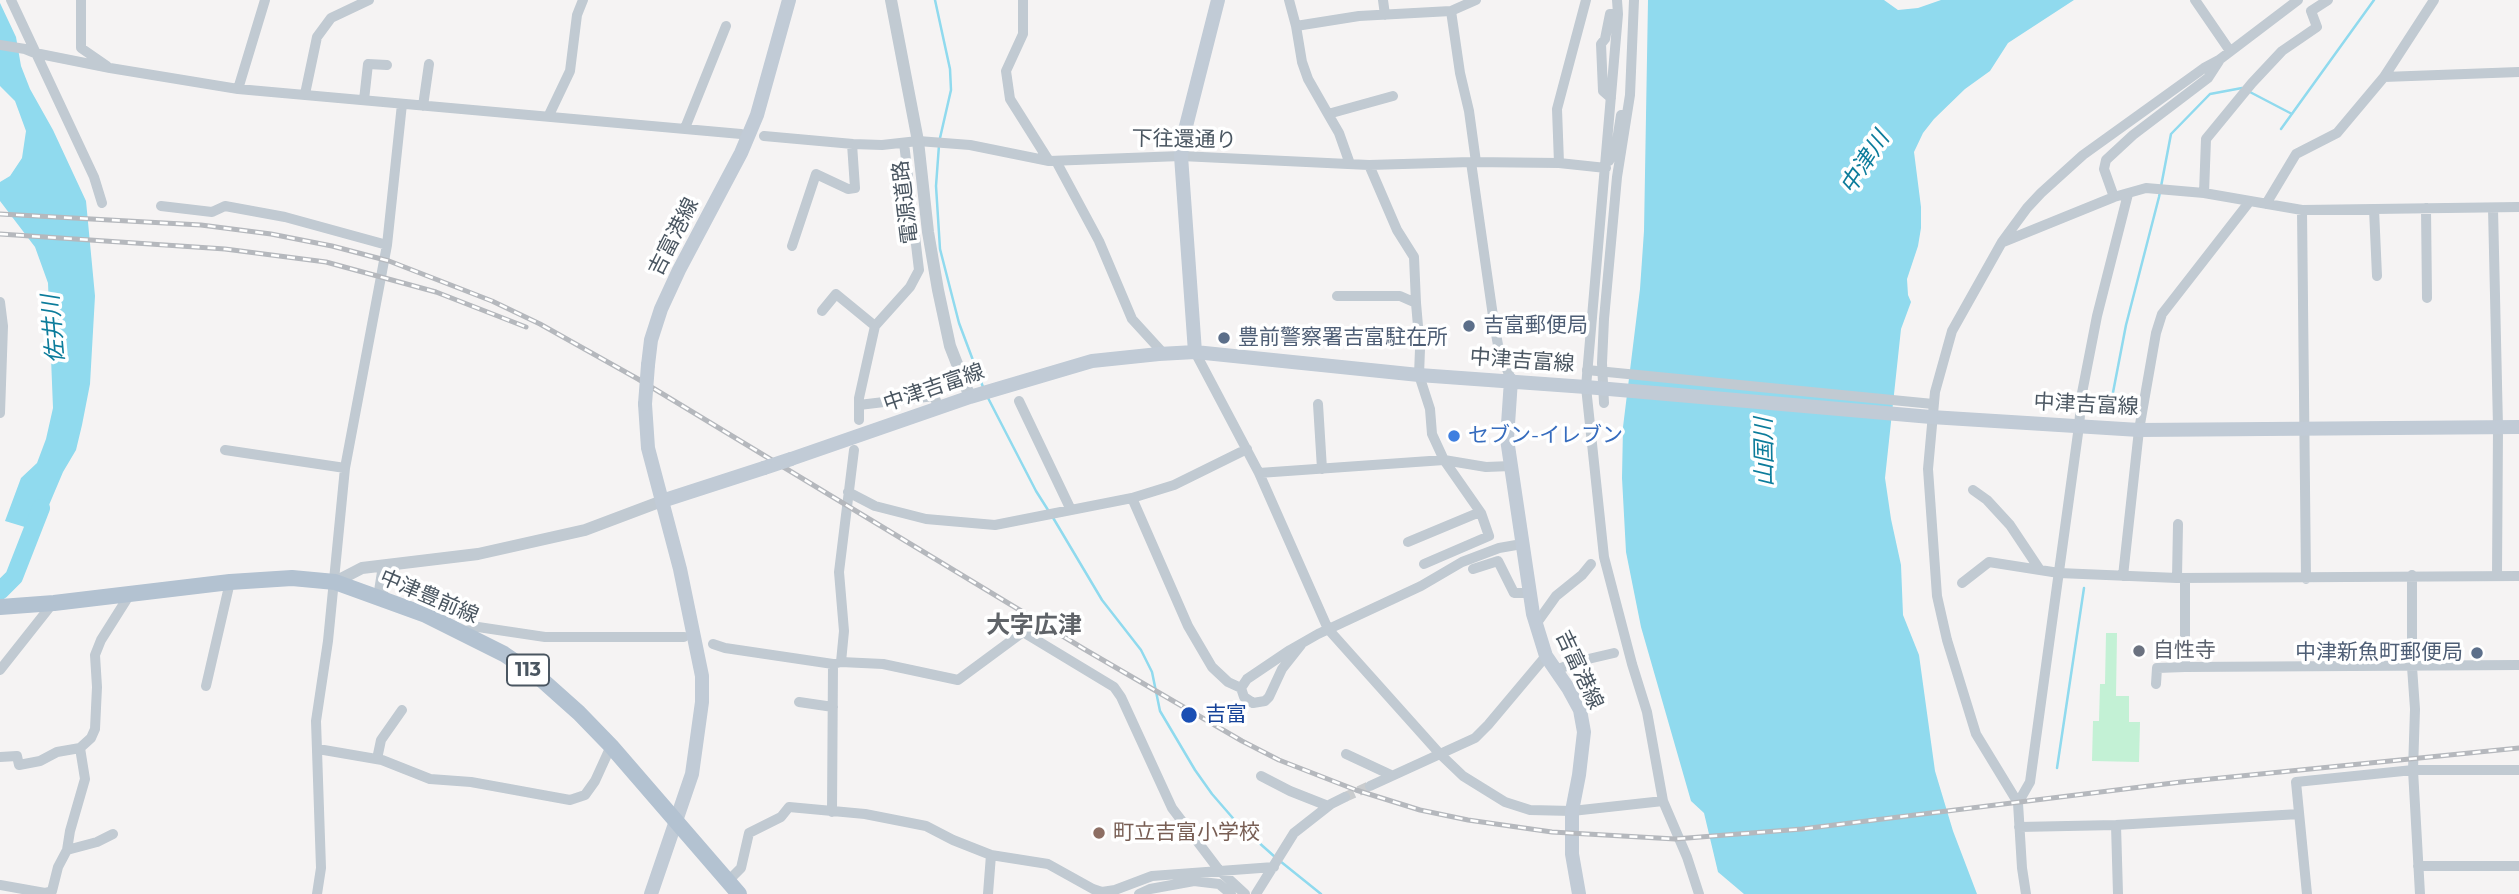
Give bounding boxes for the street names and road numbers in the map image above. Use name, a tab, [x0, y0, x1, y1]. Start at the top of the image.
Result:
street label: 下往還通り	[1131, 126, 1237, 154]
street label: 電源道路	[888, 159, 924, 245]
street label: 吉富港線	[644, 194, 704, 280]
street label: 中津吉富線	[1469, 345, 1575, 377]
street label: 中津吉富線	[880, 359, 988, 417]
street label: 中津吉富線	[2033, 390, 2139, 420]
street label: 中津豊前線	[376, 565, 482, 629]
street label: 吉富港線	[1550, 627, 1608, 713]
road number: 113	[507, 654, 549, 685]

